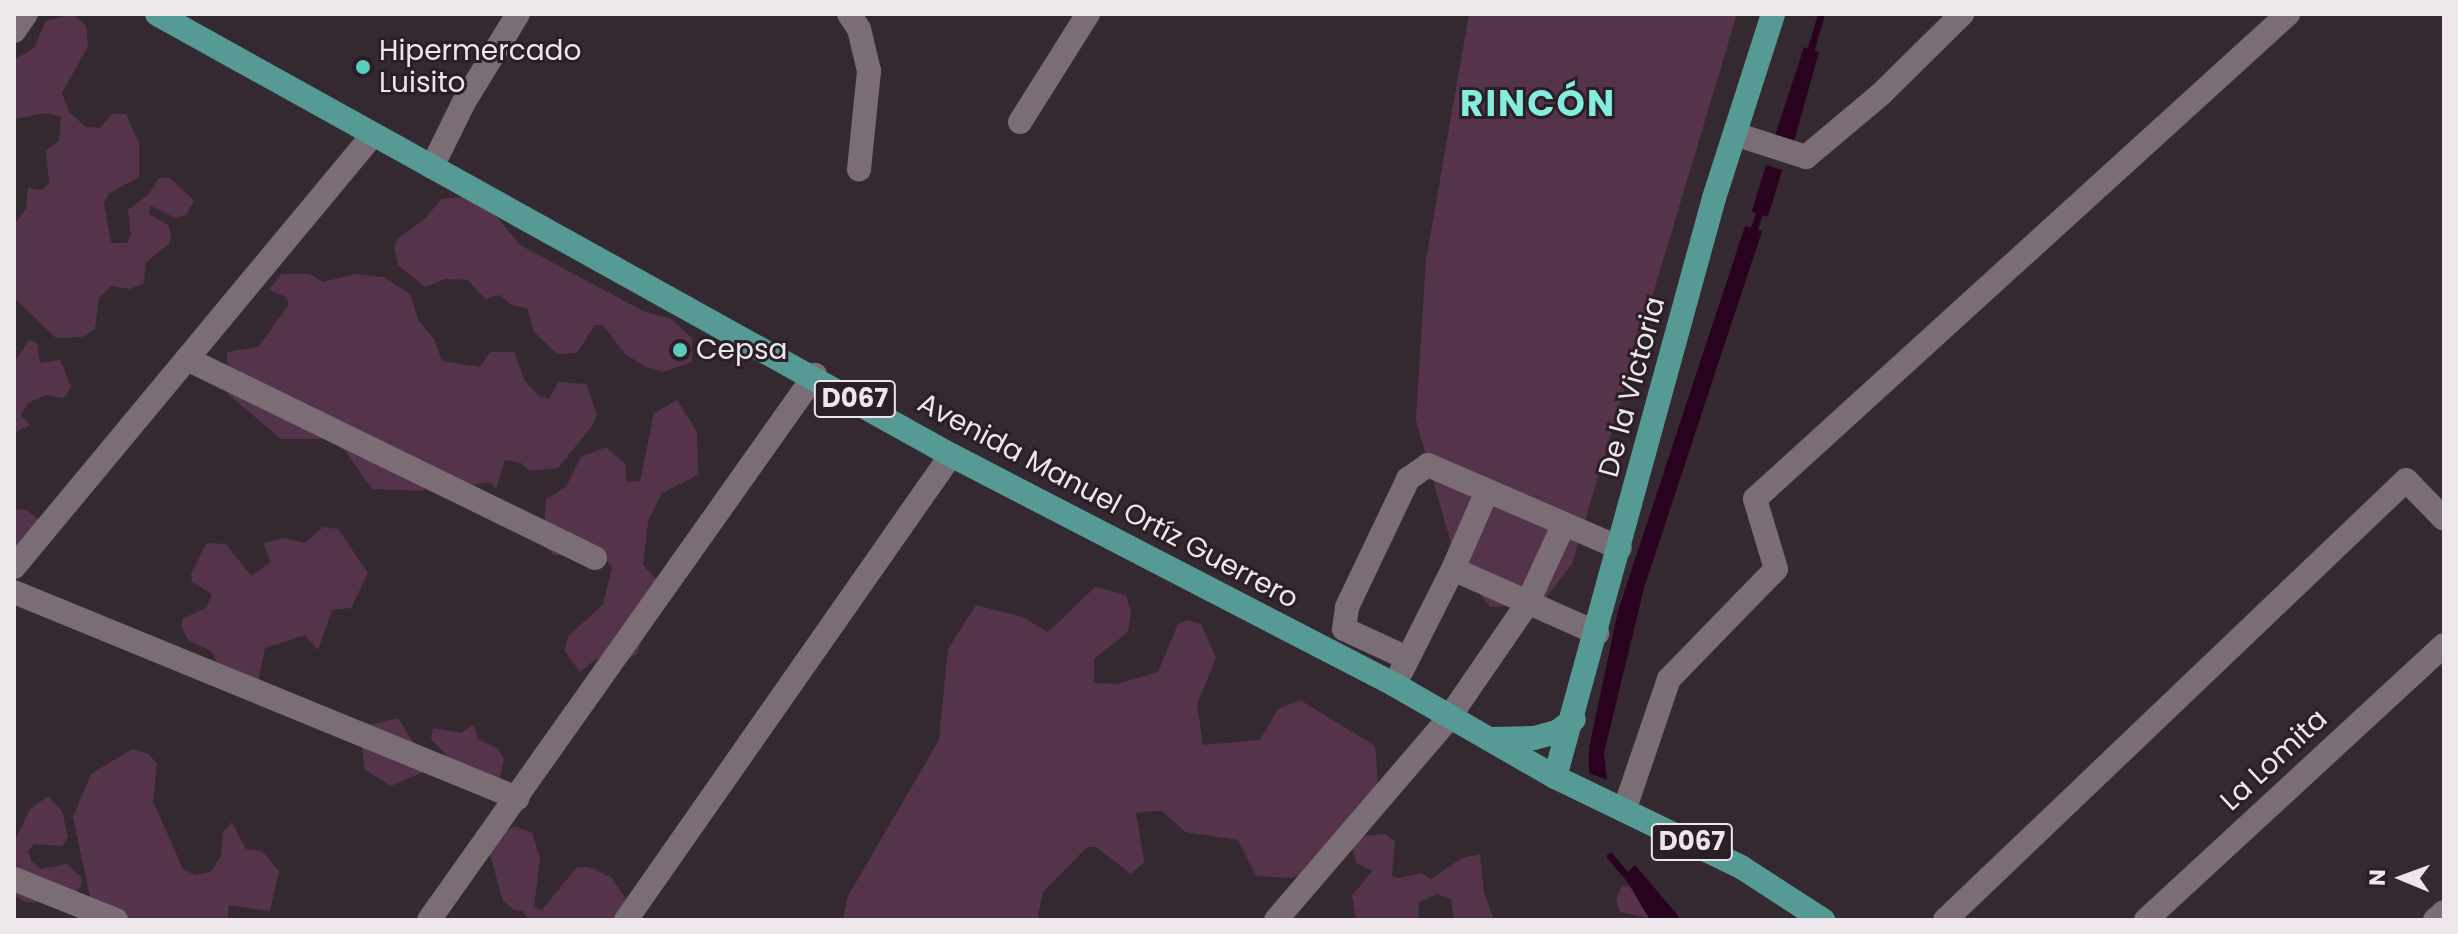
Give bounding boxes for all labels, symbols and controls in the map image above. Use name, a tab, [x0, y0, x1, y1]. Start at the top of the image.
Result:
place label: Hipermercado Luisito	[379, 34, 581, 100]
marker: Hipermercado Luisito	[354, 58, 372, 76]
district label: RINCÓN	[1460, 82, 1616, 126]
street label: De la Victoria	[1592, 293, 1672, 481]
place label: Cepsa	[696, 333, 787, 367]
marker: Cepsa	[671, 341, 689, 359]
road number: D067	[813, 377, 897, 421]
street label: Avenida Manuel Ortíz Guerrero	[912, 386, 1304, 616]
street label: La Lomita	[2214, 702, 2334, 818]
road number: D067	[1650, 820, 1734, 864]
north arrow	[2362, 838, 2442, 918]
text: N	[2362, 869, 2393, 886]

